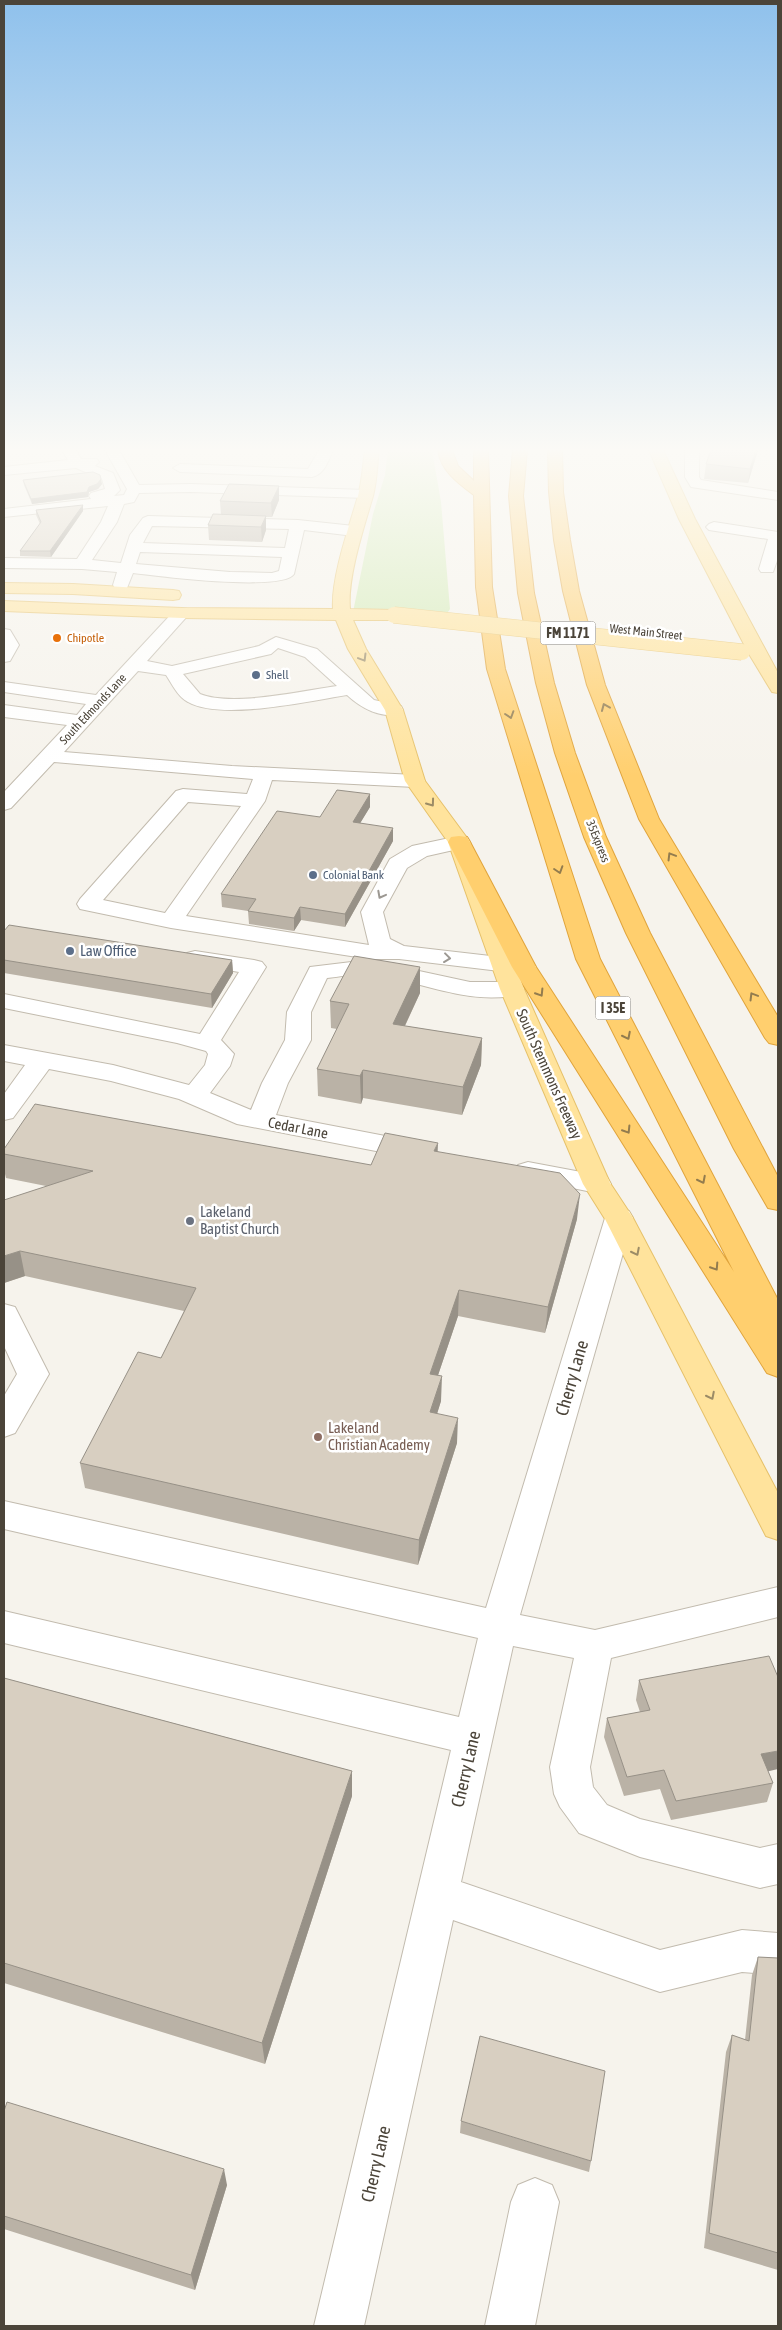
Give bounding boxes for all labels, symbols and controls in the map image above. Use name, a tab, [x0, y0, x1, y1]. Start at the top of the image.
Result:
street label: West Main Street	[609, 621, 684, 643]
road number: FM 1171	[540, 622, 596, 644]
place label: Chipotle	[67, 631, 104, 645]
marker: Chipotle	[51, 632, 63, 644]
one-way arrow	[356, 652, 366, 661]
place label: Shell	[266, 668, 289, 682]
marker: Shell	[250, 669, 262, 681]
street label: South Edmonds Lane	[57, 671, 129, 747]
one-way arrow	[601, 704, 611, 712]
one-way arrow	[505, 710, 515, 719]
one-way arrow	[425, 797, 434, 807]
street label: 35Express	[583, 818, 613, 864]
one-way arrow	[667, 852, 677, 861]
one-way arrow	[554, 865, 564, 874]
place label: Colonial Bank	[323, 868, 385, 882]
marker: Colonial Bank	[307, 869, 319, 881]
one-way arrow	[377, 890, 387, 899]
place label: Law Office	[80, 942, 137, 959]
marker: Law Office	[64, 945, 76, 957]
one-way arrow	[444, 952, 452, 963]
one-way arrow	[534, 987, 543, 996]
one-way arrow	[750, 992, 760, 1001]
road number: I 35E	[596, 996, 630, 1020]
street label: South Stemmons Freeway	[513, 1006, 586, 1141]
one-way arrow	[621, 1031, 631, 1040]
street label: Cedar Lane	[267, 1113, 330, 1142]
one-way arrow	[620, 1125, 630, 1134]
one-way arrow	[696, 1175, 706, 1184]
place label: Lakeland Baptist Church	[200, 1203, 279, 1237]
marker: Lakeland Baptist Church	[184, 1215, 196, 1227]
one-way arrow	[630, 1246, 640, 1255]
one-way arrow	[709, 1261, 718, 1270]
street label: Cherry Lane	[551, 1338, 592, 1418]
one-way arrow	[705, 1391, 715, 1400]
place label: Lakeland Christian Academy	[328, 1419, 430, 1453]
marker: Lakeland Christian Academy	[312, 1431, 324, 1443]
street label: Cherry Lane	[447, 1729, 484, 1809]
street label: Cherry Lane	[357, 2124, 394, 2204]

